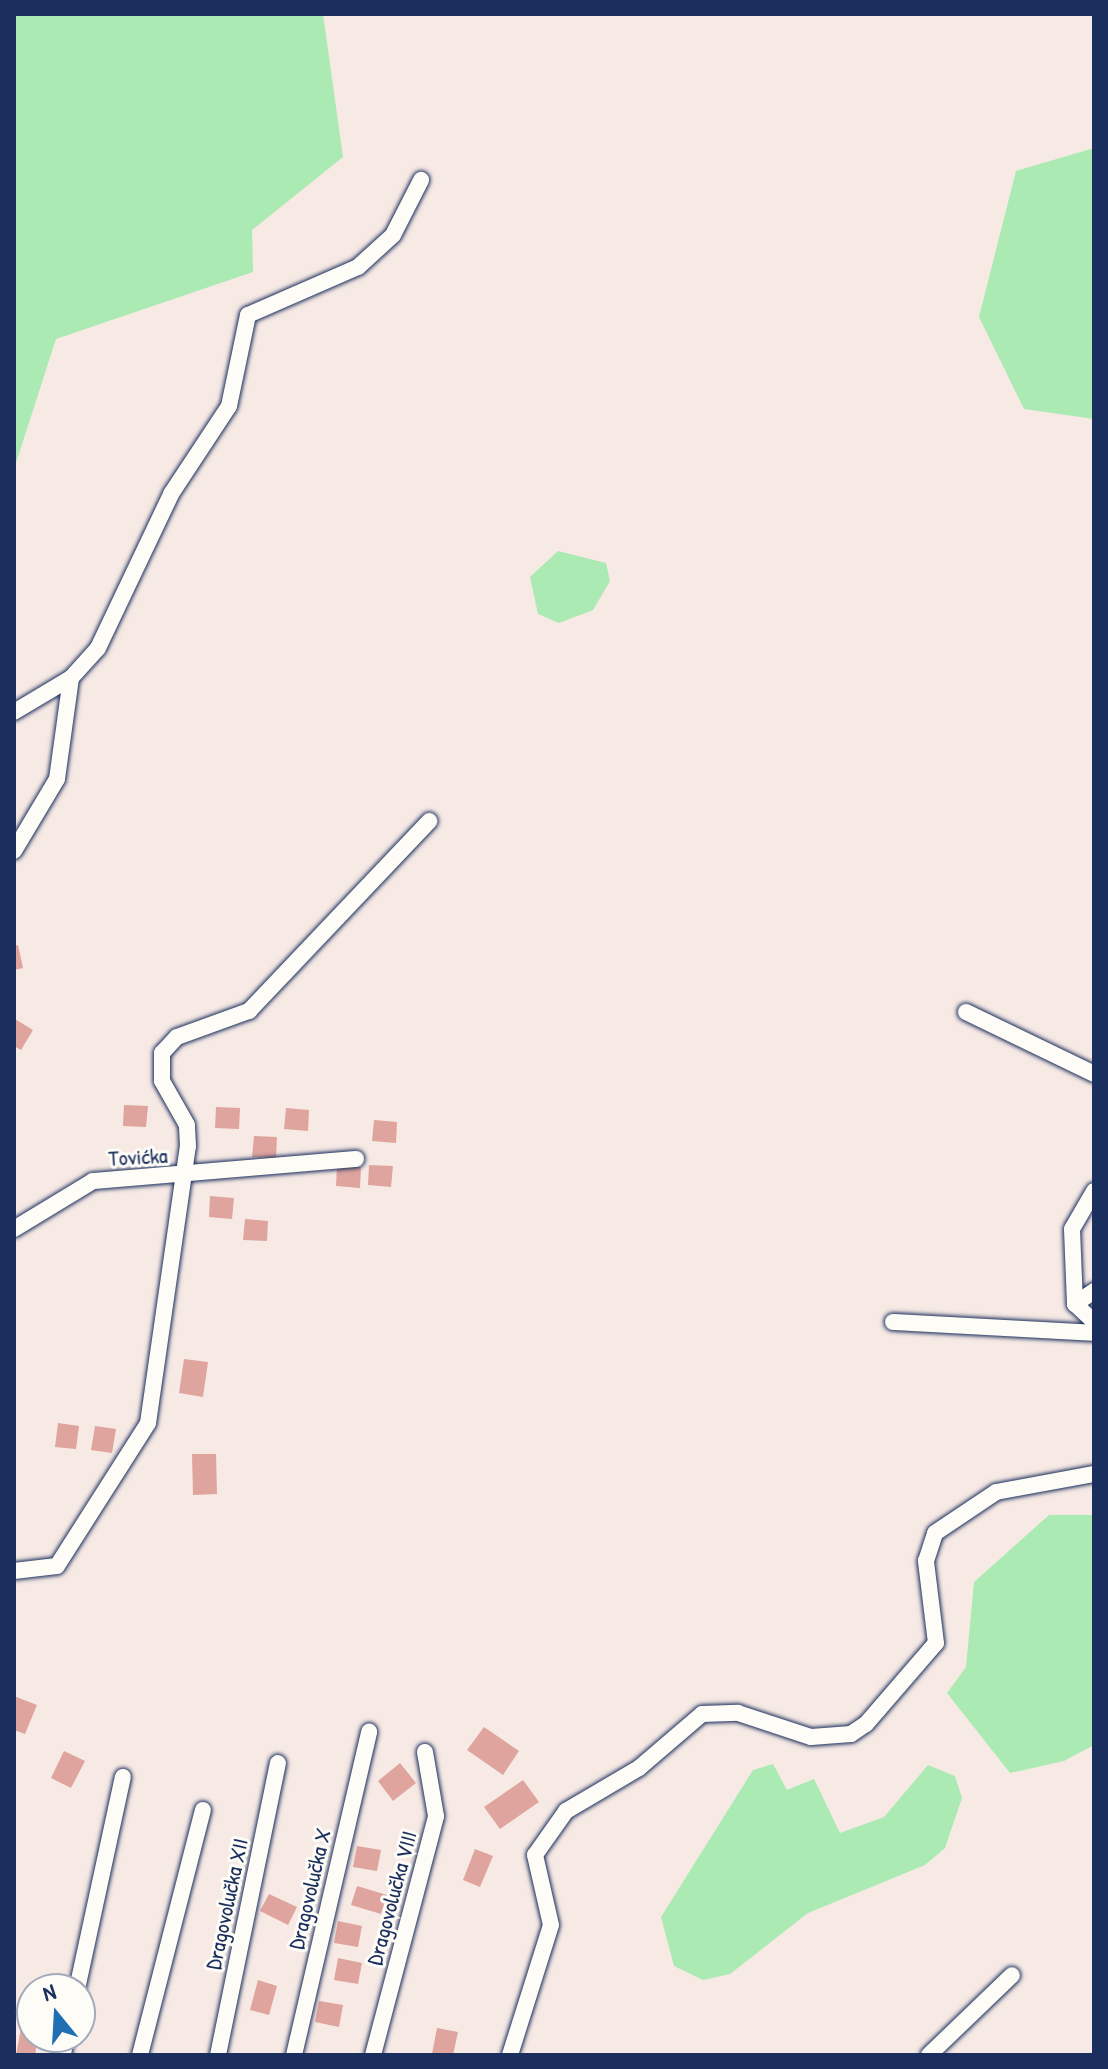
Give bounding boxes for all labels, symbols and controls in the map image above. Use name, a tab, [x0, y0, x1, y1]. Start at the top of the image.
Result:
street label: Tovićka	[108, 1142, 168, 1172]
street label: Dragovolučka X	[283, 1826, 337, 1952]
street label: Dragovolučka VIII	[361, 1828, 423, 1968]
street label: Dragovolučka XII	[200, 1836, 254, 1972]
north arrow	[16, 1973, 96, 2053]
text: N	[39, 1976, 59, 2008]

